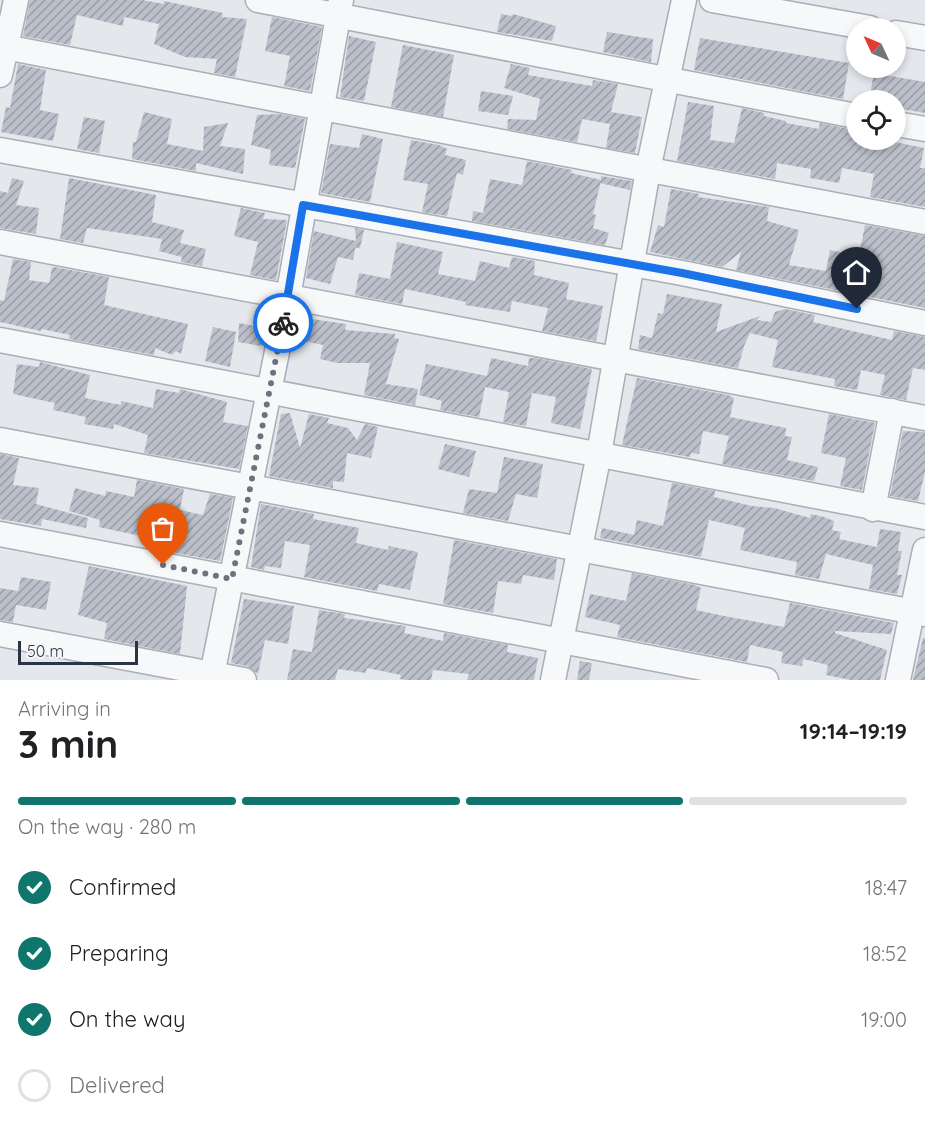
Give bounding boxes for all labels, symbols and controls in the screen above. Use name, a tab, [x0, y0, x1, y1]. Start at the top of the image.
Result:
north arrow	[846, 18, 906, 78]
map controls	[846, 18, 906, 150]
button: locate	[846, 90, 906, 150]
pin	[831, 247, 882, 309]
icon: home	[840, 256, 873, 289]
courier	[253, 293, 313, 353]
icon: bike	[267, 307, 300, 340]
pin	[137, 503, 188, 565]
icon: bag	[146, 512, 179, 545]
scale bar	[18, 638, 138, 666]
text: 50 m	[27, 641, 64, 661]
text: Arriving in	[18, 696, 111, 721]
text: 19:14–19:19	[800, 717, 907, 745]
text: 3 min	[18, 719, 118, 768]
text: On the way · 280 m	[18, 814, 196, 839]
icon: check	[18, 871, 51, 904]
text: Confirmed	[69, 873, 176, 901]
text: 18:47	[865, 875, 907, 900]
icon: check	[18, 937, 51, 970]
text: Preparing	[69, 939, 169, 967]
text: 18:52	[863, 941, 907, 966]
icon: check	[18, 1003, 51, 1036]
text: On the way	[69, 1005, 185, 1033]
text: 19:00	[861, 1007, 907, 1032]
text: Delivered	[69, 1071, 165, 1099]

